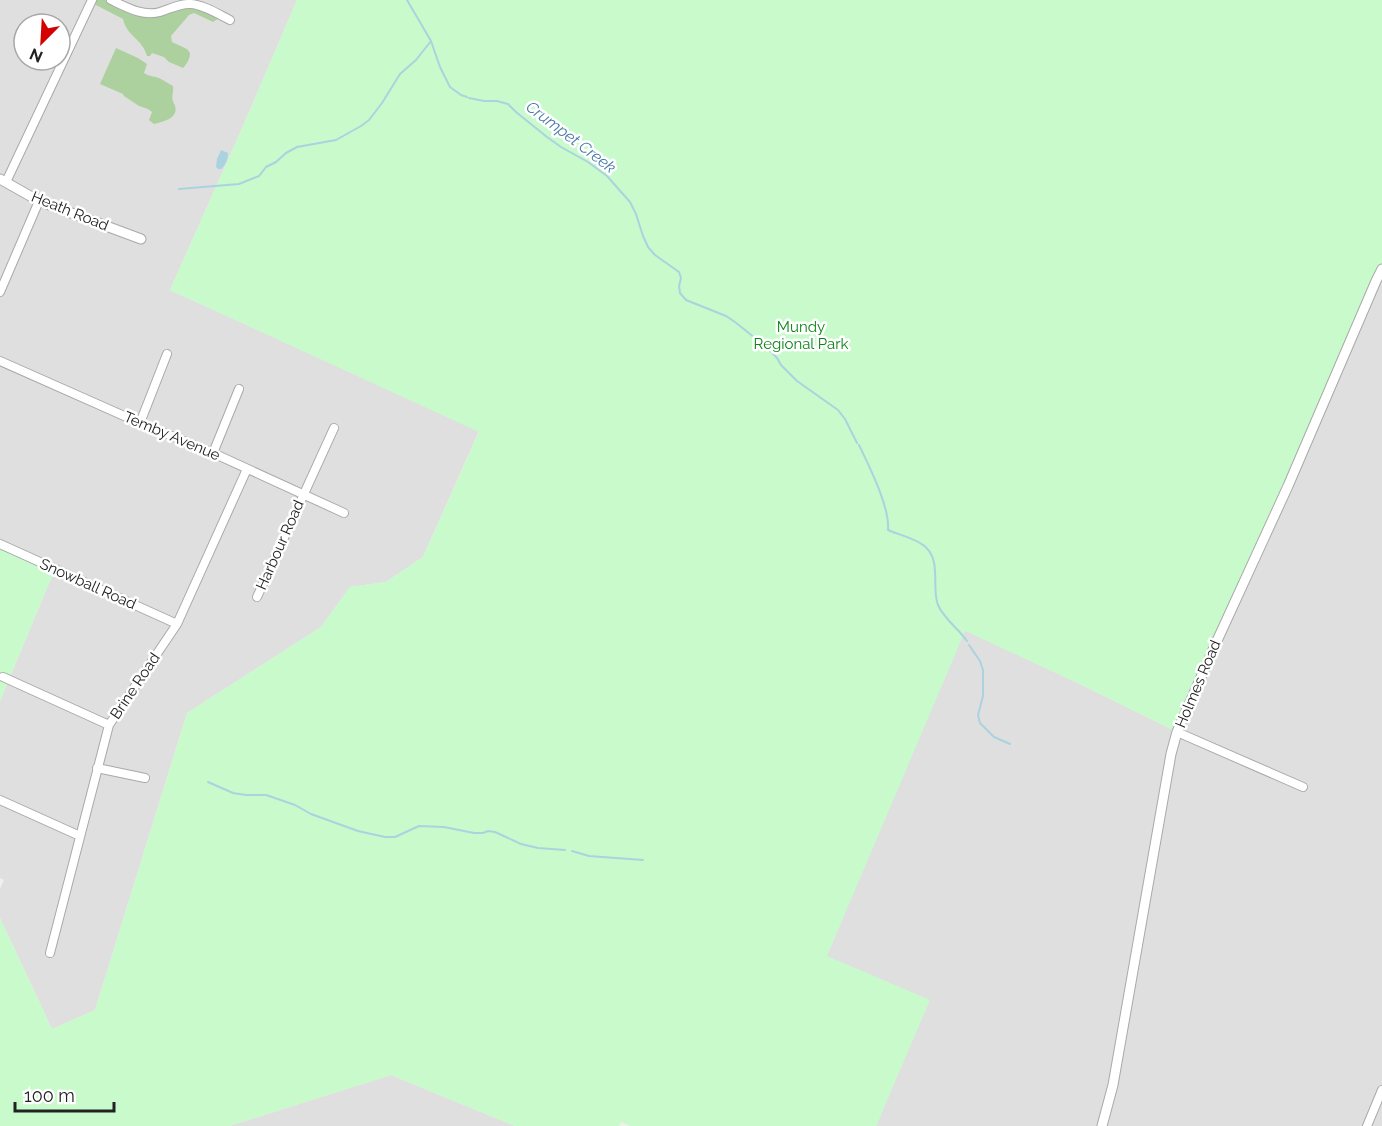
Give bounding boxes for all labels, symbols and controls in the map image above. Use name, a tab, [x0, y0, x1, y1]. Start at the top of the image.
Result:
north arrow	[12, 12, 72, 72]
text: N	[27, 44, 46, 66]
water label: Crumpet Creek	[522, 97, 620, 177]
street label: Heath Road	[29, 187, 111, 235]
park label: Mundy Regional Park	[754, 318, 848, 353]
street label: Temby Avenue	[121, 408, 223, 464]
street label: Harbour Road	[252, 497, 308, 593]
street label: Snowball Road	[37, 555, 139, 613]
street label: Holmes Road	[1171, 637, 1225, 731]
street label: Brine Road	[106, 650, 164, 722]
scale bar	[15, 1075, 114, 1113]
text: 100 m	[24, 1085, 75, 1106]

